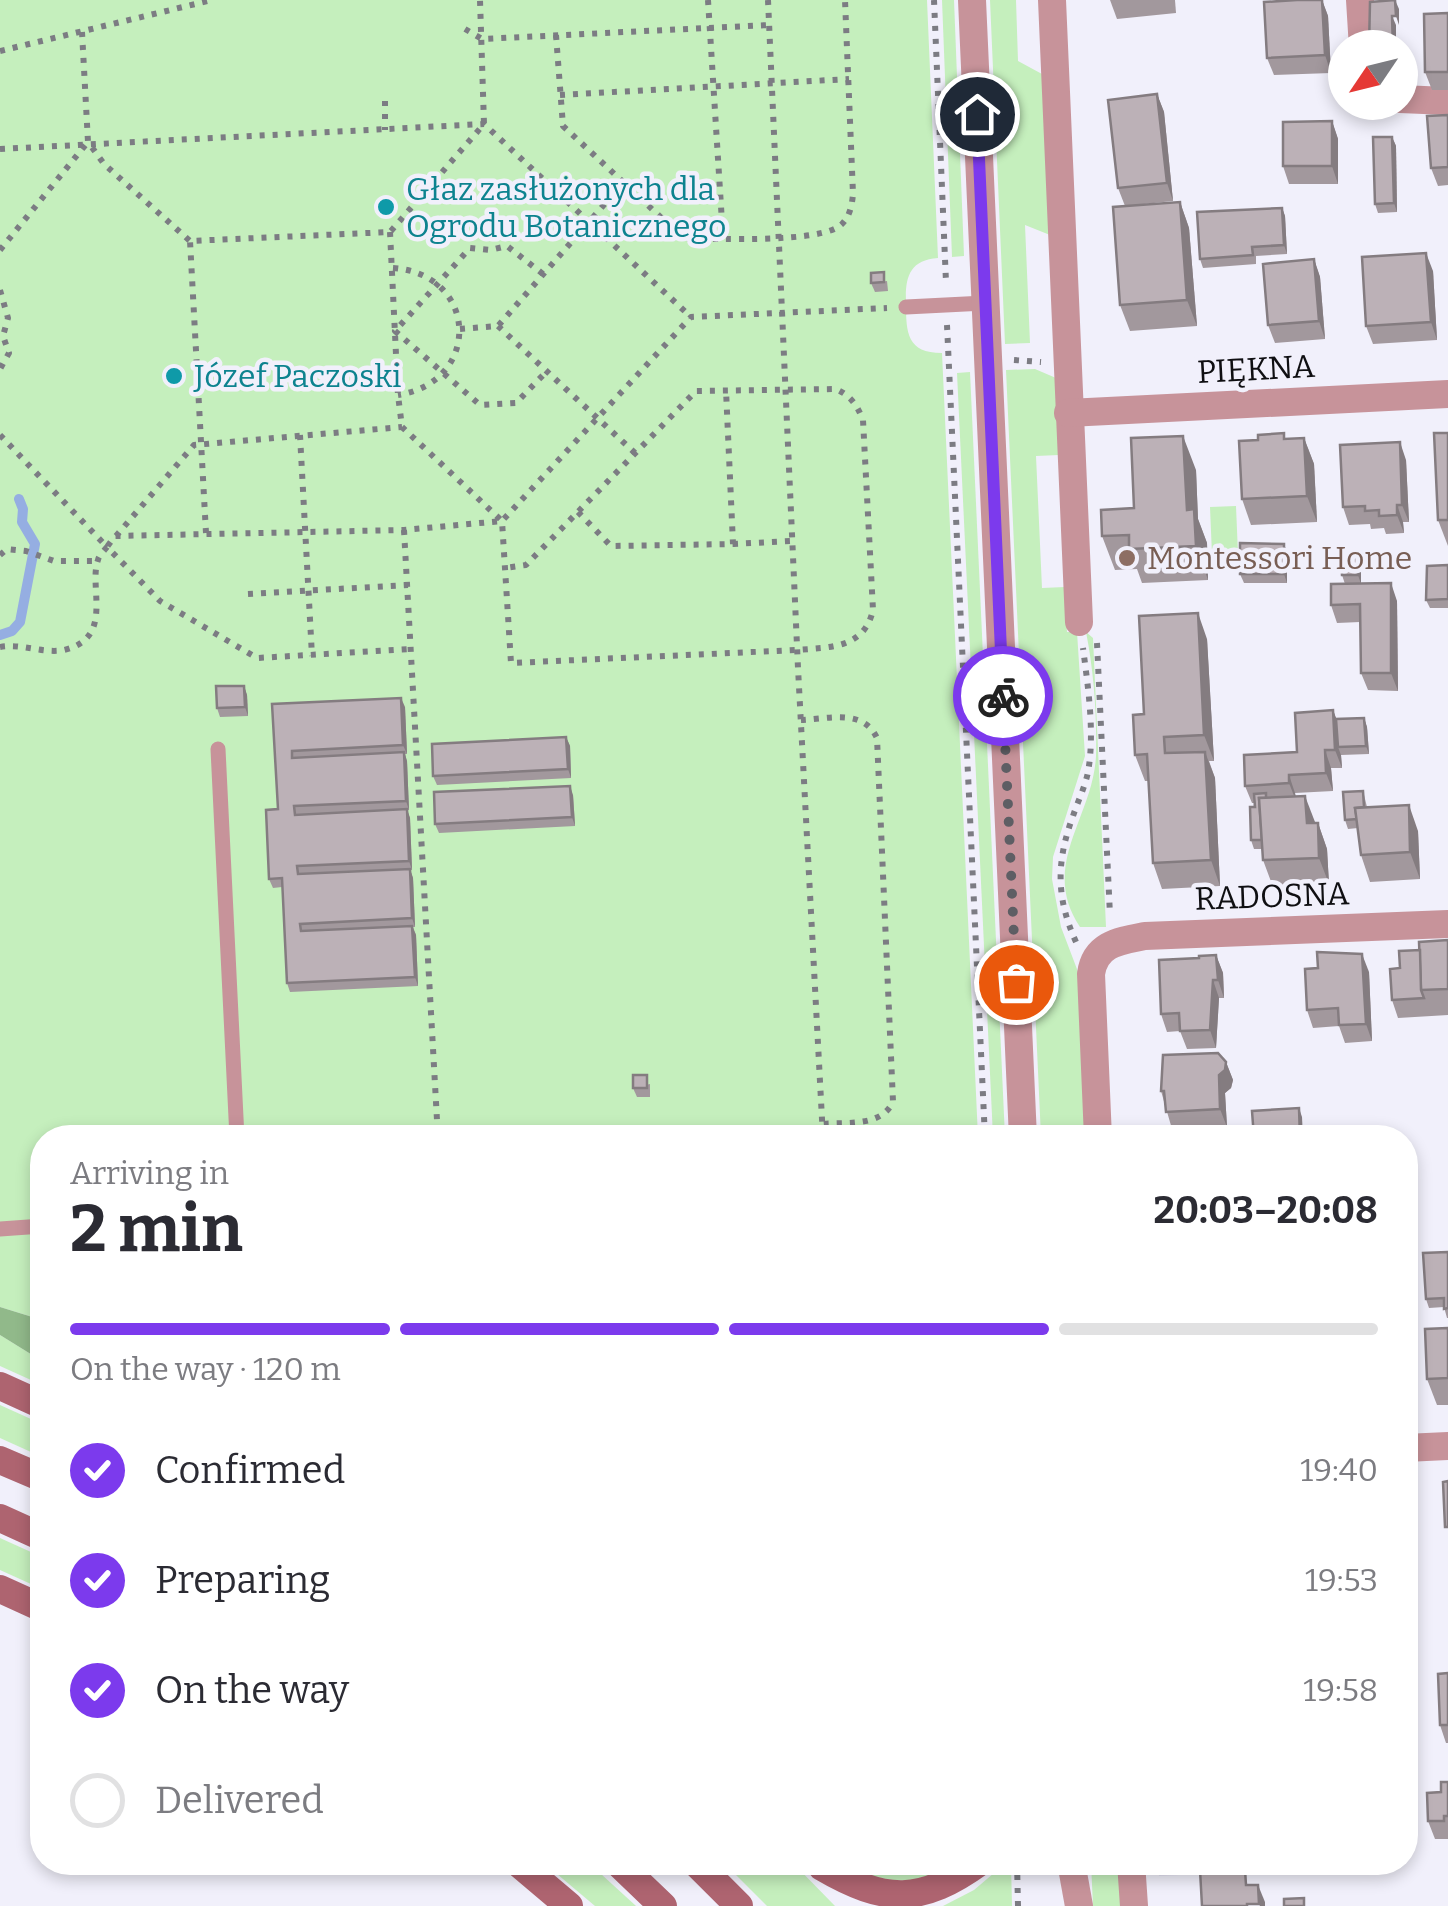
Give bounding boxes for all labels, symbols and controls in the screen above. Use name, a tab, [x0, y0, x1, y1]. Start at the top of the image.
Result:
north arrow	[1328, 30, 1418, 120]
map controls	[1328, 30, 1418, 120]
pin	[935, 72, 1020, 157]
icon: home	[950, 87, 1005, 142]
place label: Głaz zasłużonych dla Ogrodu Botanicznego	[406, 170, 726, 245]
marker: Głaz zasłużonych dla Ogrodu Botanicznego	[375, 196, 397, 218]
street label: PIĘKNA	[1196, 347, 1316, 391]
place label: Józef Paczoski	[193, 357, 401, 395]
marker: Józef Paczoski	[163, 365, 185, 387]
place label: Montessori Home	[1147, 539, 1412, 577]
marker: Montessori Home	[1116, 547, 1138, 569]
courier	[953, 646, 1053, 746]
icon: bike	[976, 669, 1031, 724]
street label: RADOSNA	[1194, 874, 1350, 918]
pin	[974, 940, 1059, 1025]
icon: bag	[989, 955, 1044, 1010]
text: Arriving in	[70, 1154, 229, 1192]
text: 20:03–20:08	[1154, 1187, 1378, 1233]
text: 2 min	[70, 1190, 243, 1268]
text: On the way · 120 m	[70, 1350, 341, 1388]
icon: check	[70, 1443, 125, 1498]
text: Confirmed	[155, 1447, 345, 1493]
text: 19:40	[1300, 1451, 1378, 1489]
icon: check	[70, 1553, 125, 1608]
text: Preparing	[155, 1557, 330, 1603]
text: 19:53	[1305, 1561, 1378, 1599]
icon: check	[70, 1663, 125, 1718]
text: On the way	[155, 1667, 349, 1713]
text: 19:58	[1303, 1671, 1378, 1709]
text: Delivered	[155, 1777, 324, 1823]

